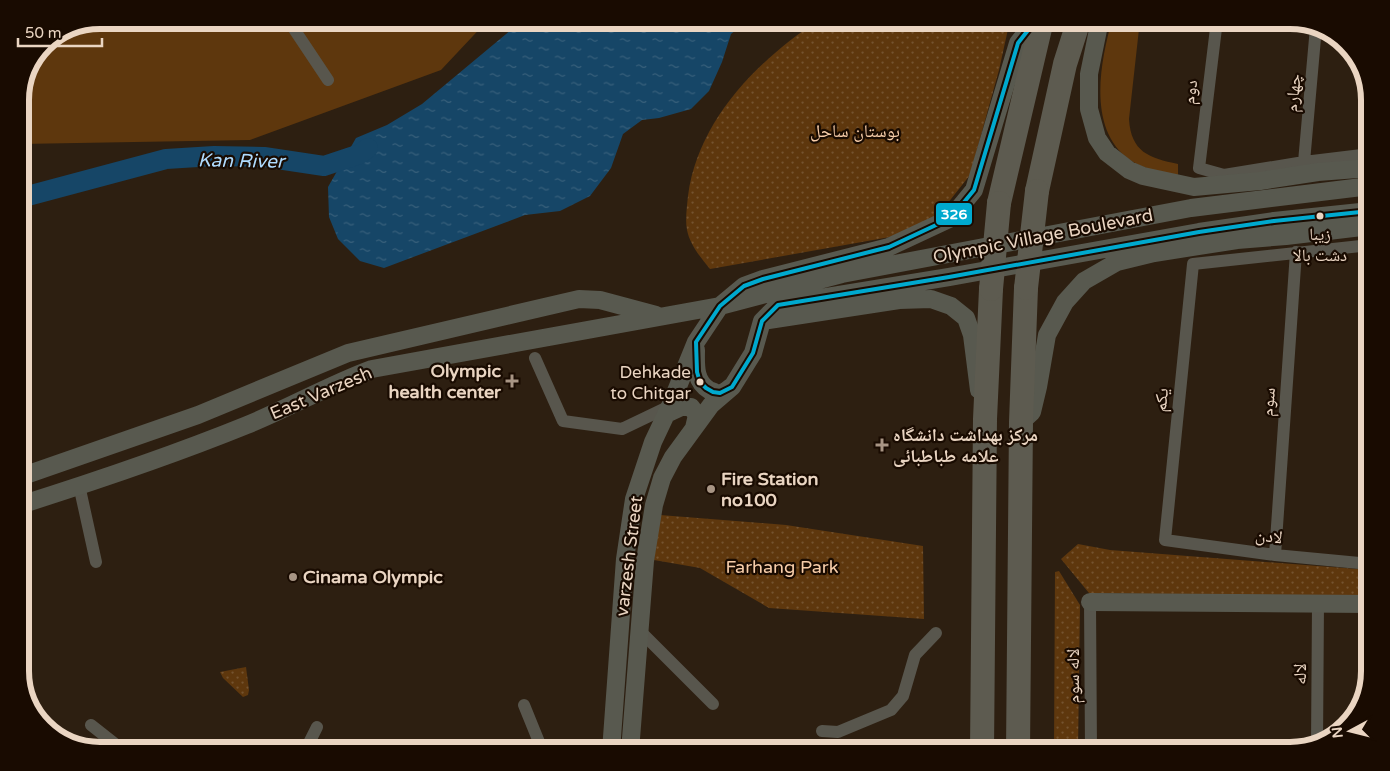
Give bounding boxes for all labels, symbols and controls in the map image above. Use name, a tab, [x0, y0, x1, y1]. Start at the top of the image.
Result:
scale bar	[18, 15, 101, 47]
text: 50 m	[25, 24, 62, 42]
street label: چهارم	[1280, 73, 1307, 113]
street label: دوم	[1178, 78, 1203, 106]
park label: بوستان ساحل	[810, 120, 900, 142]
water label: Kan River	[198, 149, 287, 173]
line badge: 326	[935, 202, 973, 226]
street label: Olympic Village Boulevard	[931, 204, 1155, 268]
text: 326	[941, 206, 967, 223]
marker: زیبا دشت بالا	[1315, 211, 1325, 221]
place label: زیبا دشت بالا	[1293, 224, 1347, 266]
place label: Olympic health center	[388, 360, 502, 403]
street label: East Varzesh	[267, 362, 375, 424]
place label: Dehkade to Chitgar	[610, 362, 691, 404]
marker: Olympic health center	[505, 374, 519, 388]
marker: Dehkade to Chitgar	[695, 377, 705, 387]
street label: یکم	[1149, 387, 1174, 413]
street label: سوم	[1256, 387, 1281, 417]
place label: مرکز بهداشت دانشگاه علامه طباطبائی	[893, 424, 1038, 467]
marker: مرکز بهداشت دانشگاه علامه طباطبائی	[875, 438, 889, 452]
place label: Fire Station no100	[721, 468, 818, 511]
marker: Fire Station no100	[705, 483, 717, 495]
street label: varzesh Street	[611, 494, 647, 618]
street label: لادن	[1254, 523, 1284, 549]
park label: Farhang Park	[725, 556, 839, 578]
place label: Cinama Olympic	[303, 566, 443, 588]
marker: Cinama Olympic	[287, 571, 299, 583]
street label: لاله سوم	[1062, 648, 1085, 704]
street label: لاله	[1289, 663, 1311, 685]
north arrow	[1325, 706, 1375, 756]
text: N	[1328, 726, 1347, 739]

